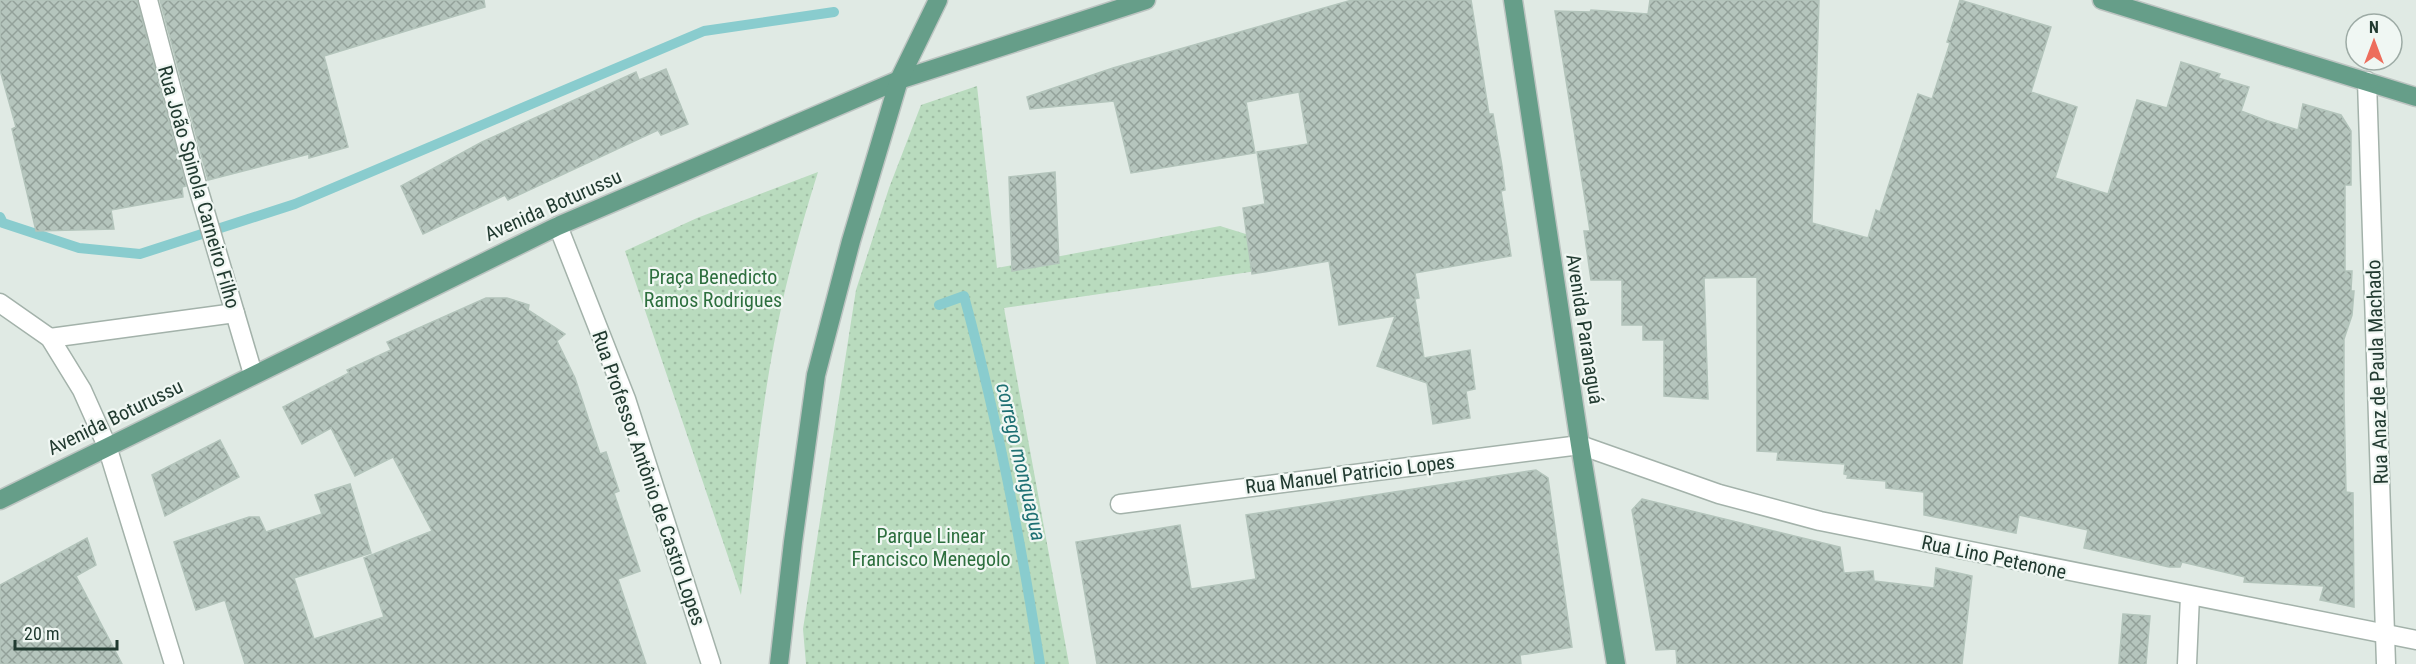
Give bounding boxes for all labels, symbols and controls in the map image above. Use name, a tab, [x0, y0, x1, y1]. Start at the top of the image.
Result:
north arrow	[2344, 12, 2404, 72]
text: N	[2369, 18, 2379, 37]
street label: Rua João Spinola Carneiro Filho	[153, 63, 245, 311]
street label: Avenida Boturussu	[481, 164, 625, 246]
street label: Avenida Paranaguá	[1561, 252, 1609, 406]
street label: Rua Anaz de Paula Machado	[2361, 259, 2393, 485]
park label: Praça Benedicto Ramos Rodrigues	[644, 265, 782, 312]
street label: Rua Professor Antônio de Castro Lopes	[587, 328, 711, 628]
street label: Avenida Boturussu	[43, 374, 187, 460]
water label: corrego monguagua	[991, 381, 1051, 543]
street label: Rua Manuel Patricio Lopes	[1244, 449, 1456, 499]
park label: Parque Linear Francisco Menegolo	[851, 524, 1011, 571]
street label: Rua Lino Petenone	[1919, 530, 2069, 584]
scale bar	[15, 613, 117, 651]
text: 20 m	[24, 623, 59, 644]

